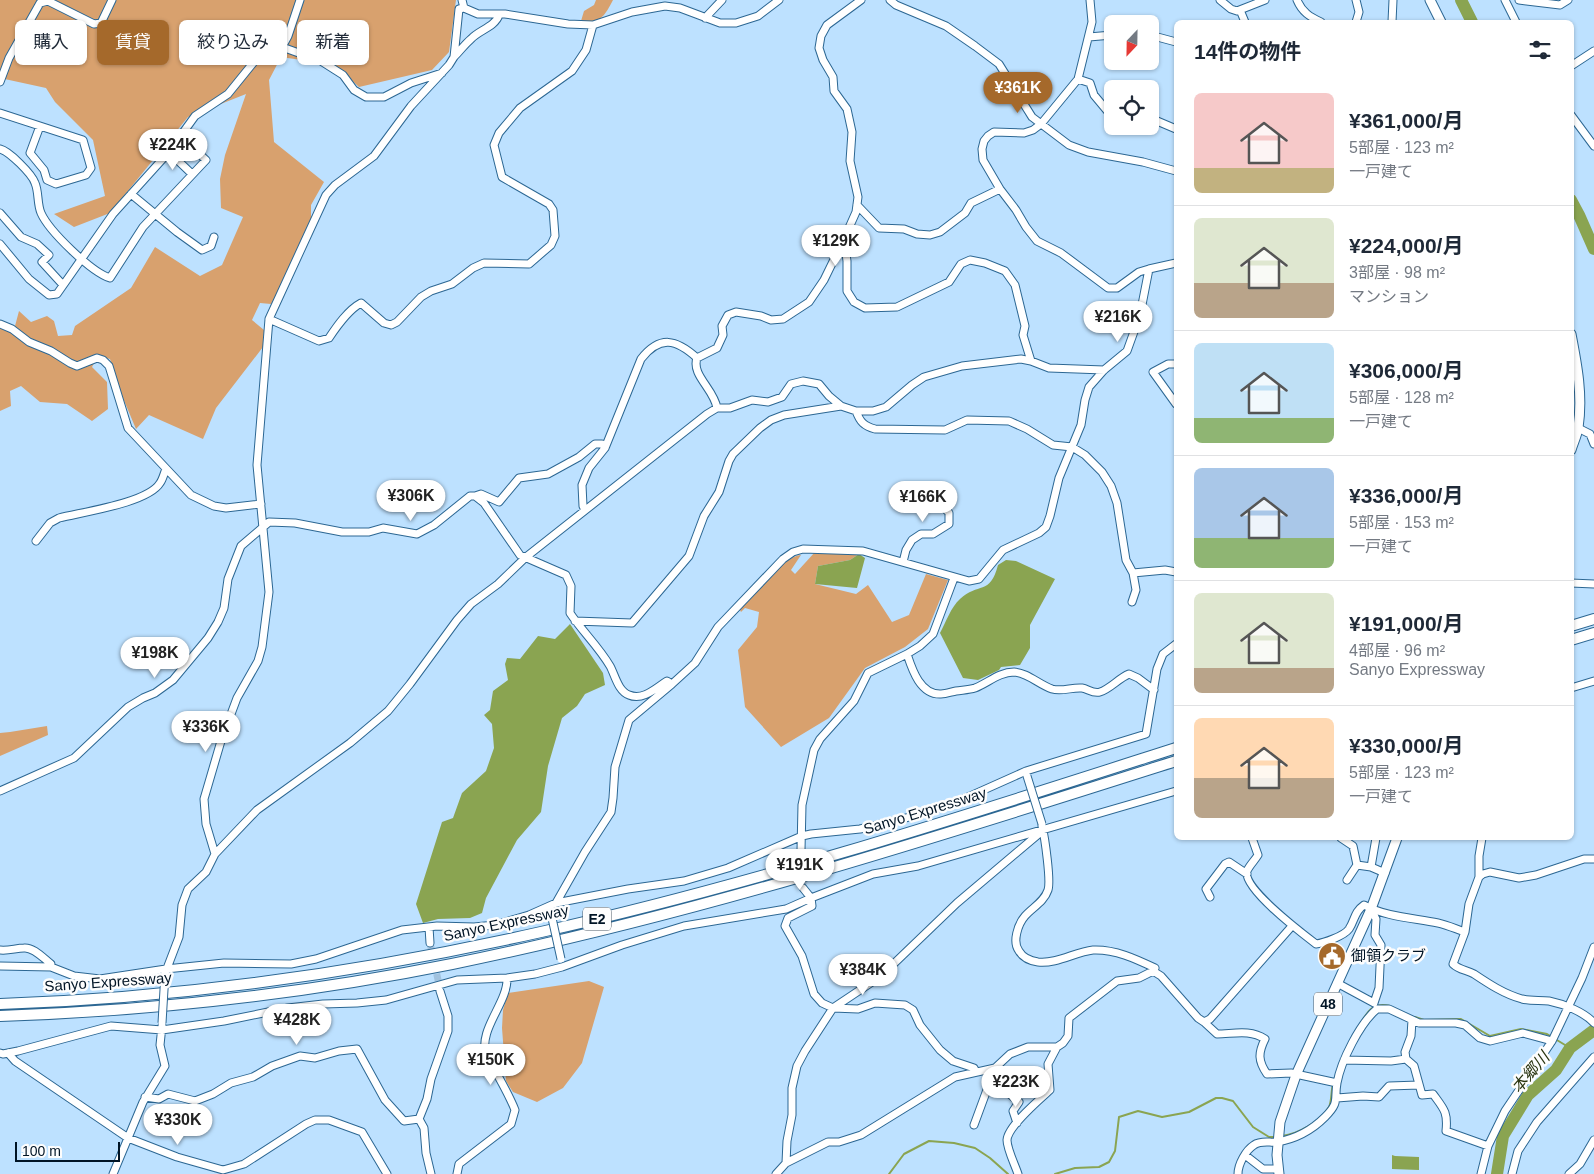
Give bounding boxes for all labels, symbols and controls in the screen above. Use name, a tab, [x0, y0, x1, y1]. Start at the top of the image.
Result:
north arrow	[1104, 15, 1159, 70]
map controls	[1104, 15, 1159, 135]
chip: 購入	[15, 20, 87, 65]
chip: 賃貸	[97, 20, 169, 65]
chip: 絞り込み	[179, 20, 287, 65]
chip: 新着	[297, 20, 369, 65]
icon: filters	[1526, 36, 1554, 64]
text: 14件の物件	[1194, 40, 1301, 63]
pin: ¥361K	[983, 72, 1053, 114]
text: ¥361K	[994, 79, 1042, 96]
button: locate	[1104, 80, 1159, 135]
text: ¥361,000/月	[1349, 109, 1463, 132]
icon: home	[1234, 113, 1294, 173]
pin: ¥224K	[138, 128, 208, 171]
text: ¥224K	[149, 136, 197, 153]
text: 5部屋 · 123 m²	[1349, 139, 1454, 156]
text: 一戸建て	[1349, 163, 1413, 180]
pin: ¥129K	[801, 224, 871, 267]
text: ¥129K	[812, 232, 860, 249]
text: ¥224,000/月	[1349, 234, 1463, 257]
icon: home	[1234, 238, 1294, 298]
text: 3部屋 · 98 m²	[1349, 264, 1445, 281]
text: マンション	[1349, 288, 1429, 305]
pin: ¥216K	[1083, 300, 1153, 343]
text: ¥216K	[1094, 308, 1142, 325]
text: ¥306,000/月	[1349, 359, 1463, 382]
icon: home	[1234, 363, 1294, 423]
text: 5部屋 · 128 m²	[1349, 389, 1454, 406]
text: 一戸建て	[1349, 413, 1413, 430]
pin: ¥306K	[376, 480, 446, 522]
pin: ¥166K	[888, 480, 958, 523]
text: ¥336,000/月	[1349, 484, 1463, 507]
text: ¥306K	[387, 487, 435, 504]
text: ¥166K	[899, 488, 947, 505]
icon: home	[1234, 488, 1294, 548]
text: 5部屋 · 153 m²	[1349, 514, 1454, 531]
text: 一戸建て	[1349, 538, 1413, 555]
text: ¥191,000/月	[1349, 612, 1463, 635]
icon: home	[1234, 613, 1294, 673]
pin: ¥198K	[120, 636, 190, 679]
text: 4部屋 · 96 m²	[1349, 642, 1445, 659]
text: ¥198K	[131, 644, 179, 661]
text: Sanyo Expressway	[1349, 661, 1485, 678]
pin: ¥336K	[171, 710, 241, 753]
text: ¥336K	[182, 718, 230, 735]
text: ¥330,000/月	[1349, 734, 1463, 757]
icon: home	[1234, 738, 1294, 798]
text: 5部屋 · 123 m²	[1349, 764, 1454, 781]
street label: Sanyo Expressway	[861, 784, 989, 837]
text: 一戸建て	[1349, 788, 1413, 805]
pin: ¥191K	[765, 848, 835, 891]
text: ¥191K	[776, 856, 824, 873]
street label: Sanyo Expressway	[442, 901, 571, 944]
road number: E2	[583, 908, 611, 931]
public building icon: 御領クラブ	[1317, 941, 1347, 971]
place label: 御領クラブ	[1351, 947, 1426, 964]
pin: ¥384K	[828, 954, 898, 996]
text: ¥384K	[839, 961, 887, 978]
street label: Sanyo Expressway	[44, 969, 173, 994]
road number: 48	[1314, 992, 1342, 1016]
pin: ¥428K	[262, 1004, 332, 1046]
text: ¥428K	[273, 1011, 321, 1028]
pin: ¥150K	[456, 1044, 526, 1086]
water label: 本郷川	[1508, 1047, 1554, 1096]
text: ¥150K	[467, 1051, 515, 1068]
pin: ¥223K	[981, 1066, 1051, 1108]
text: ¥223K	[992, 1073, 1040, 1090]
pin: ¥330K	[143, 1104, 213, 1146]
text: ¥330K	[154, 1111, 202, 1128]
scale bar	[15, 1139, 120, 1162]
text: 100 m	[22, 1143, 61, 1159]

